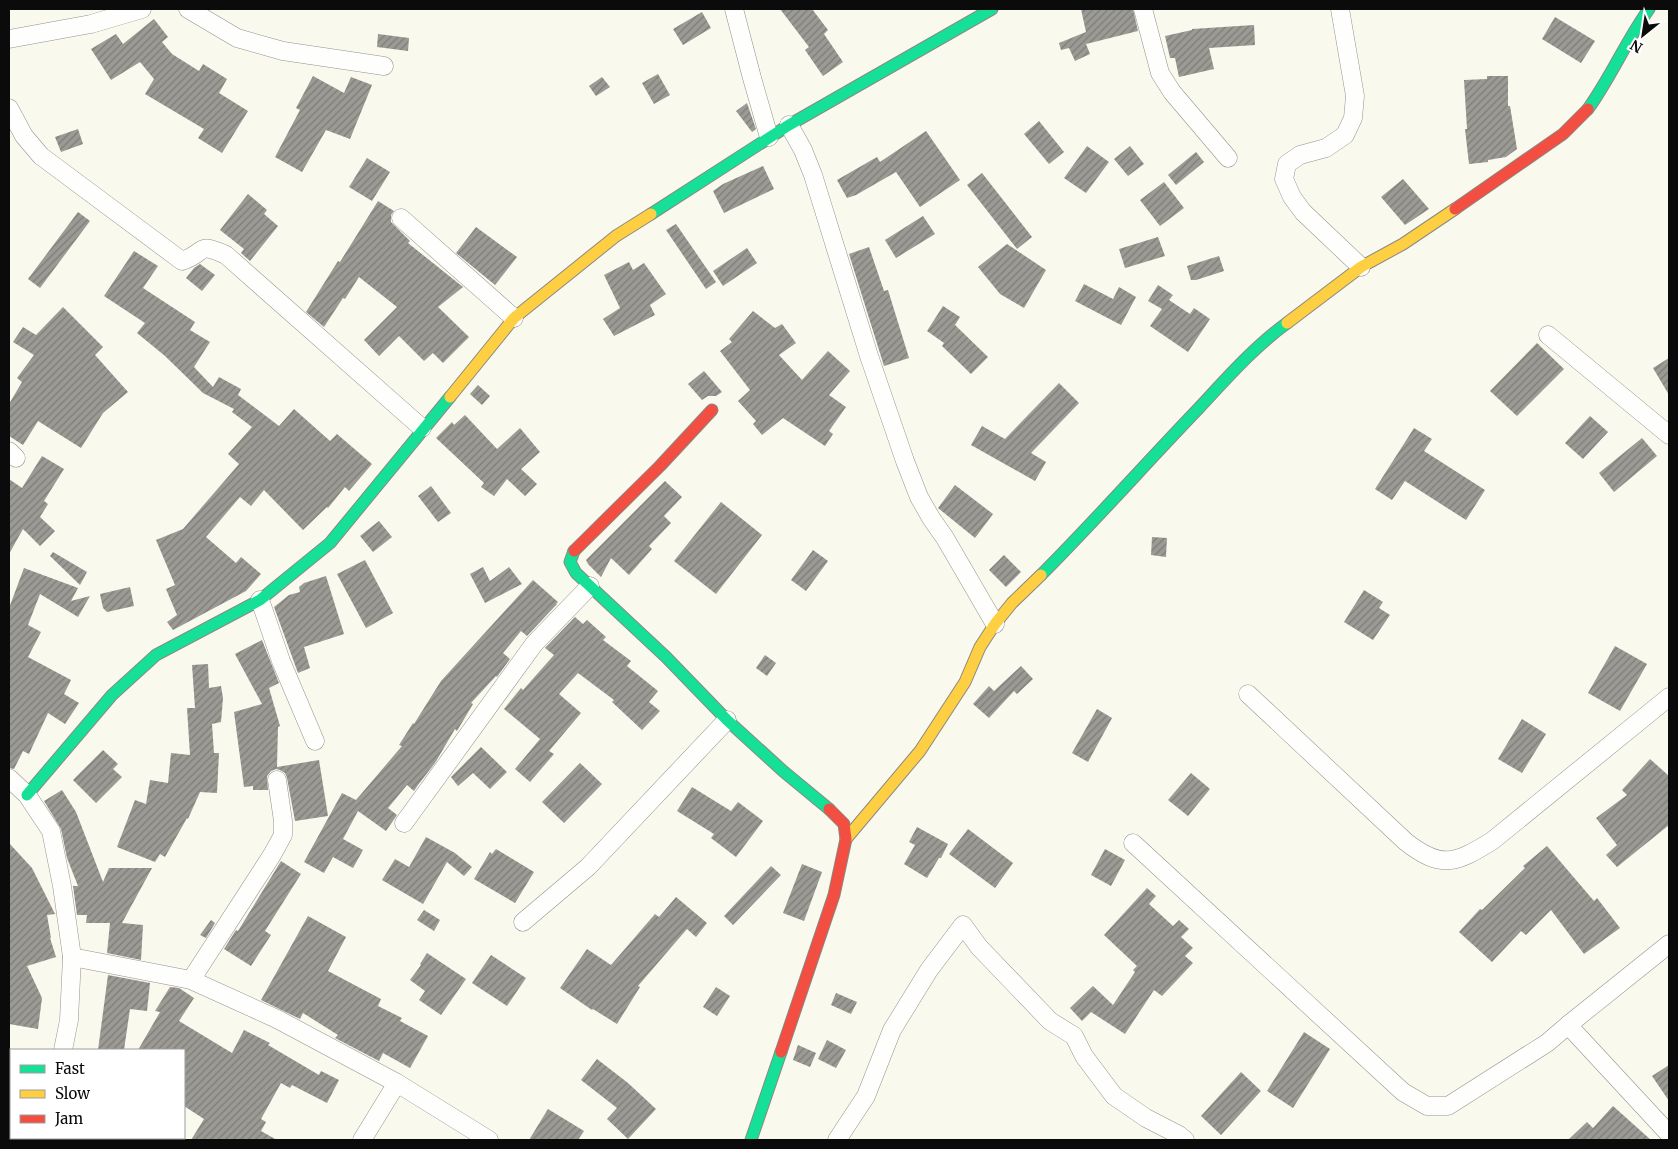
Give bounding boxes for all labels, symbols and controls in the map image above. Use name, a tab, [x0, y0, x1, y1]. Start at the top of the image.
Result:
north arrow	[1618, 10, 1668, 60]
text: N	[1627, 36, 1646, 57]
legend	[10, 1049, 185, 1139]
text: Fast	[55, 1059, 85, 1078]
text: Slow	[55, 1084, 90, 1103]
text: Jam	[54, 1109, 83, 1128]

